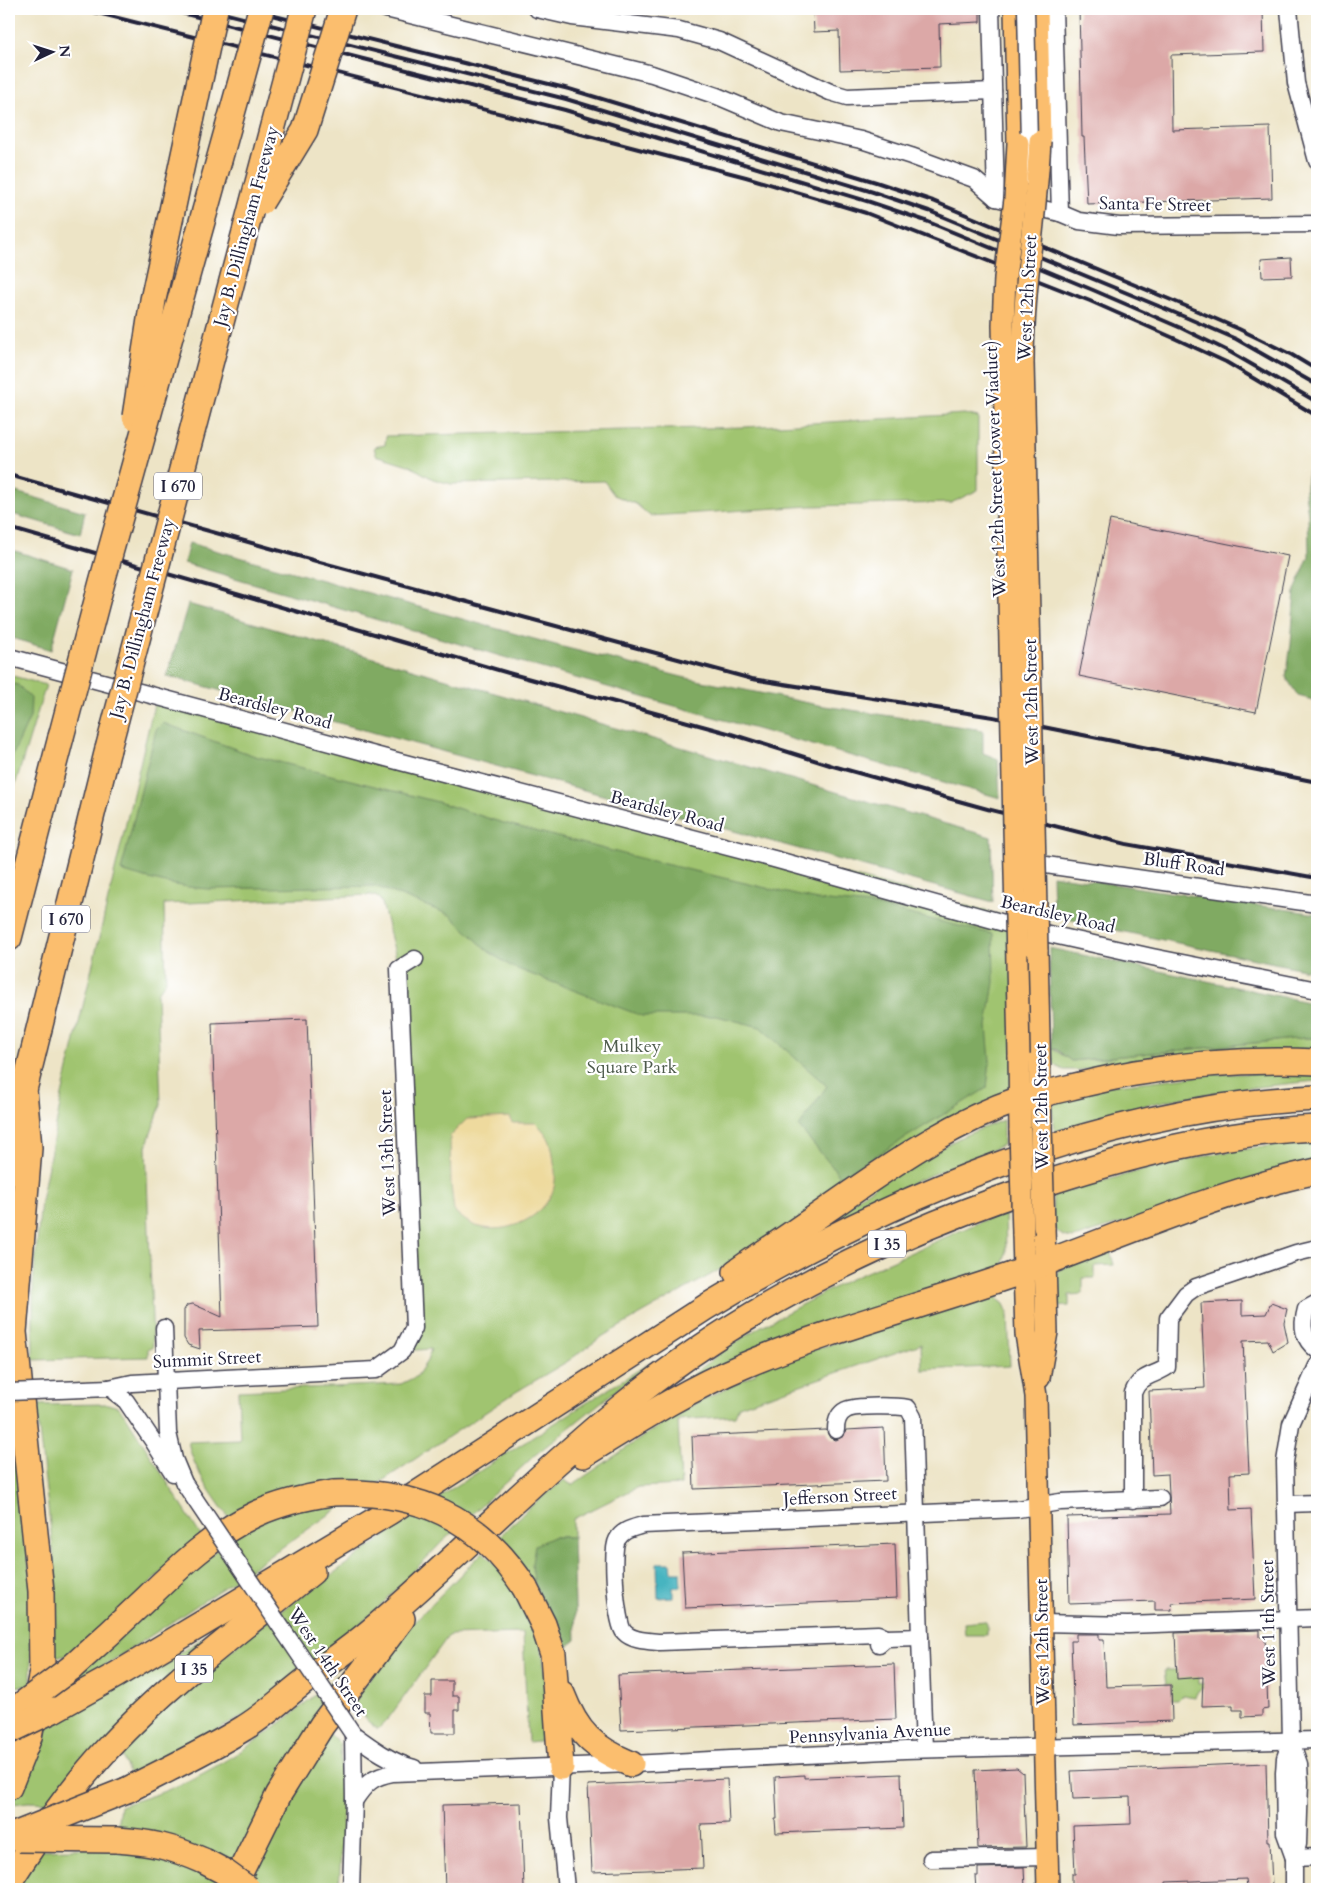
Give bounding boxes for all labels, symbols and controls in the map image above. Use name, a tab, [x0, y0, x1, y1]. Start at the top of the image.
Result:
north arrow	[28, 28, 78, 78]
text: N	[55, 44, 74, 58]
street label: Jay B. Dillingham Freeway	[207, 123, 285, 332]
street label: Santa Fe Street	[1099, 191, 1211, 218]
street label: West 12th Street	[1012, 234, 1043, 363]
street label: West 12th Street (Lower Viaduct)	[979, 340, 1013, 599]
road number: I 670	[154, 472, 202, 500]
street label: Jay B. Dillingham Freeway	[103, 515, 181, 724]
street label: West 12th Street	[1018, 638, 1045, 767]
street label: Beardsley Road	[215, 681, 335, 736]
street label: Beardsley Road	[607, 784, 727, 839]
street label: Bluff Road	[1142, 846, 1227, 883]
street label: Beardsley Road	[998, 889, 1118, 940]
road number: I 670	[42, 906, 90, 932]
park label: Mulkey Square Park	[587, 1034, 678, 1080]
street label: West 12th Street	[1028, 1043, 1055, 1172]
street label: West 13th Street	[373, 1089, 402, 1218]
road number: I 35	[868, 1230, 906, 1258]
street label: Summit Street	[152, 1344, 262, 1375]
street label: Jefferson Street	[779, 1481, 898, 1512]
street label: West 11th Street	[1255, 1559, 1282, 1688]
street label: West 12th Street	[1029, 1578, 1056, 1707]
street label: West 14th Street	[281, 1602, 374, 1722]
road number: I 35	[175, 1656, 213, 1682]
street label: Pennsylvania Avenue	[788, 1717, 952, 1750]

